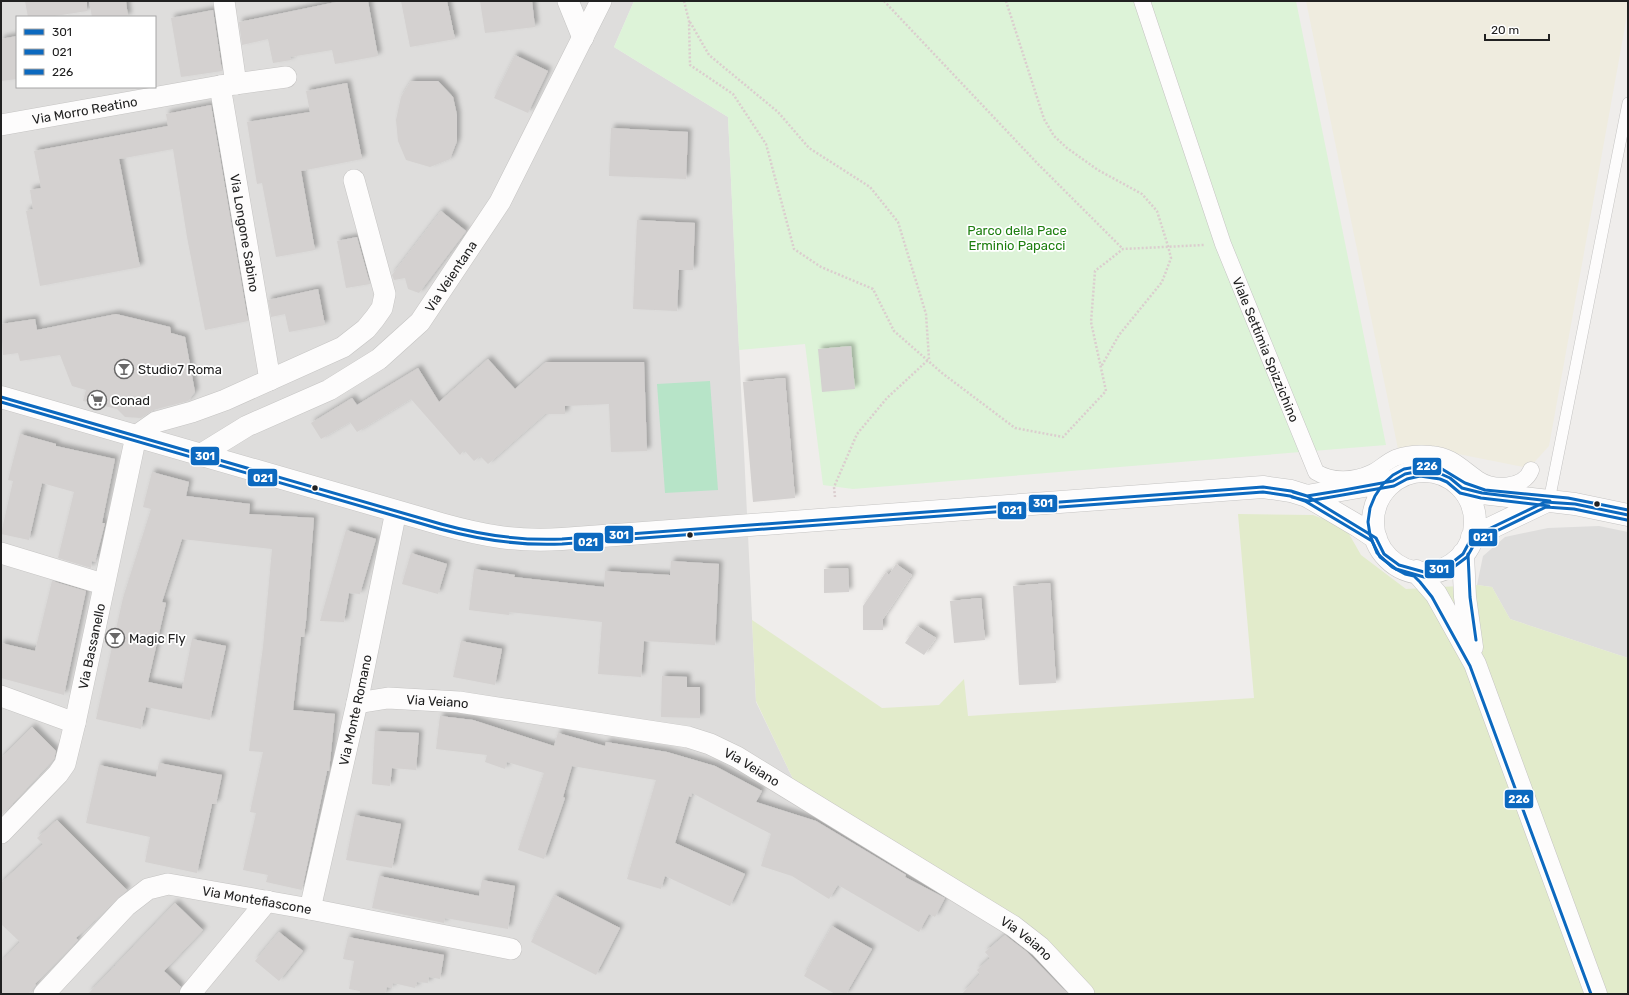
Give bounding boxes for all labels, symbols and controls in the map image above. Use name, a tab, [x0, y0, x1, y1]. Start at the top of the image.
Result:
legend	[16, 16, 156, 88]
scale bar	[1485, 16, 1549, 42]
text: 20 m	[1491, 23, 1519, 37]
text: 301	[52, 25, 72, 39]
text: 021	[52, 45, 72, 59]
text: 226	[52, 65, 73, 79]
street label: Via Morro Reatino	[31, 94, 139, 127]
street label: Via Longone Sabino	[227, 173, 262, 293]
park label: Parco della Pace Erminio Papacci	[967, 223, 1067, 253]
street label: Via Veientana	[422, 238, 480, 315]
street label: Viale Settimia Spizzichino	[1229, 275, 1302, 424]
bar icon: Studio7 Roma	[113, 358, 135, 380]
place label: Studio7 Roma	[138, 362, 222, 377]
supermarket icon: Conad	[86, 389, 108, 411]
place label: Conad	[111, 393, 150, 408]
line badge: 301	[190, 446, 220, 466]
text: 301	[195, 450, 215, 463]
line badge: 226	[1412, 457, 1442, 476]
text: 226	[1416, 460, 1438, 473]
line badge: 021	[247, 468, 278, 487]
text: 021	[253, 472, 273, 485]
unlabelled marker	[310, 483, 320, 493]
line badge: 301	[1028, 494, 1058, 513]
text: 301	[1033, 497, 1053, 510]
unlabelled marker	[1592, 499, 1602, 509]
line badge: 021	[997, 501, 1027, 520]
text: 021	[1002, 504, 1022, 517]
line badge: 301	[604, 525, 634, 544]
line badge: 021	[1468, 528, 1498, 547]
text: 301	[609, 529, 629, 542]
unlabelled marker	[685, 530, 695, 540]
text: 021	[1473, 531, 1493, 544]
line badge: 021	[573, 532, 604, 552]
text: 021	[578, 536, 598, 549]
line badge: 301	[1424, 559, 1455, 579]
text: 301	[1429, 563, 1449, 576]
street label: Via Bassanello	[75, 602, 108, 691]
bar icon: Magic Fly	[104, 627, 126, 649]
place label: Magic Fly	[129, 631, 186, 647]
street label: Via Monte Romano	[336, 653, 375, 767]
street label: Via Veiano	[406, 692, 470, 711]
street label: Via Veiano	[721, 745, 782, 789]
line badge: 226	[1504, 789, 1534, 809]
text: 226	[1508, 793, 1530, 806]
street label: Via Montefiascone	[201, 883, 313, 917]
street label: Via Veiano	[998, 913, 1055, 964]

